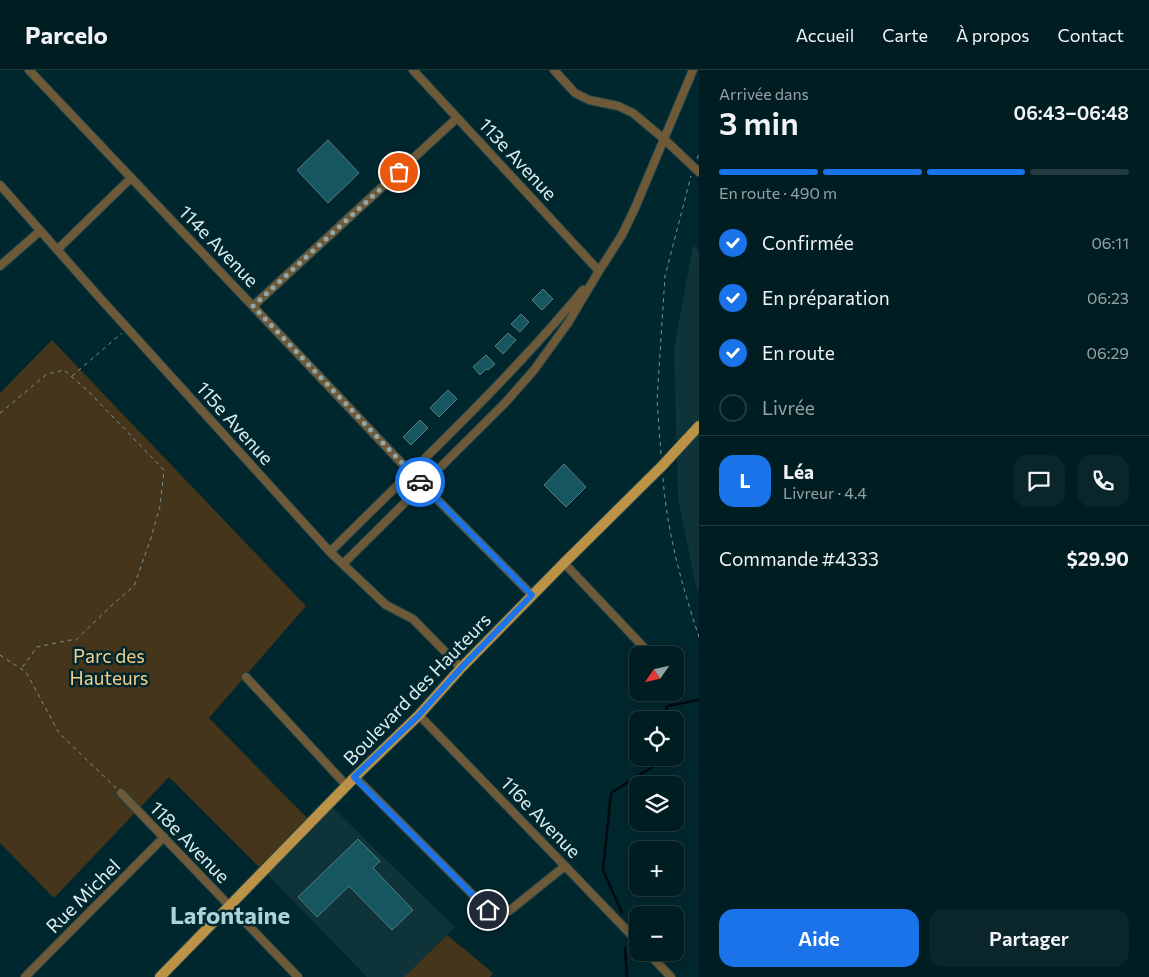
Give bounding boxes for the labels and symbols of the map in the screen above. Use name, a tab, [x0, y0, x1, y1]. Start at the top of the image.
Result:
street label: 113e Avenue	[474, 113, 562, 205]
pin	[378, 151, 420, 193]
street label: 114e Avenue	[175, 200, 264, 291]
street label: 115e Avenue	[192, 376, 279, 469]
courier	[395, 457, 445, 507]
street label: Boulevard des Hauteurs	[338, 608, 495, 769]
park label: Parc des Hauteurs	[70, 644, 148, 689]
north arrow	[629, 646, 684, 701]
street label: 116e Avenue	[497, 771, 586, 862]
street label: 118e Avenue	[146, 796, 235, 887]
street label: Rue Michel	[41, 854, 124, 937]
pin	[467, 889, 509, 931]
district label: Lafontaine	[170, 900, 290, 929]

